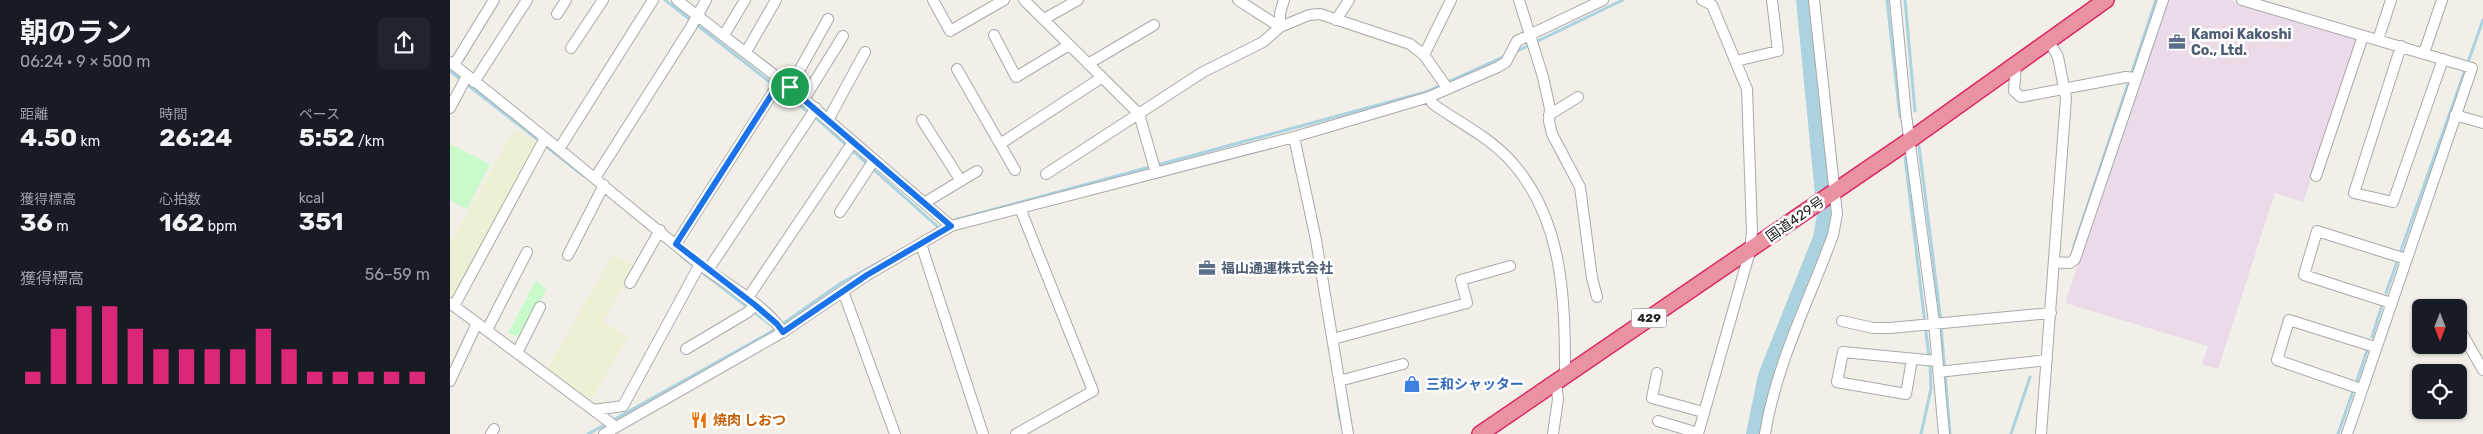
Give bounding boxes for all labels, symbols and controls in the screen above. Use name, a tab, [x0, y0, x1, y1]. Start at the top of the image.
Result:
text: 朝のラン	[20, 16, 132, 49]
button: share	[378, 17, 430, 69]
place label: Kamoi Kakoshi Co., Ltd.	[2191, 26, 2292, 59]
office icon: Kamoi Kakoshi Co., Ltd.	[2167, 32, 2187, 52]
text: 06:24 · 9 × 500 m	[20, 52, 150, 71]
pin	[769, 66, 811, 108]
icon: arrive	[776, 73, 804, 101]
text: 距離	[20, 106, 48, 123]
text: 時間	[159, 106, 187, 123]
text: ペース	[299, 106, 340, 123]
text: 4.50	[20, 123, 77, 152]
text: 26:24	[159, 123, 232, 152]
text: 5:52	[299, 123, 355, 152]
text: km	[77, 133, 100, 150]
text: /km	[355, 133, 384, 150]
text: kcal	[299, 190, 324, 207]
text: 獲得標高	[20, 191, 76, 208]
text: 心拍数	[159, 191, 201, 208]
street label: 国道429号	[1763, 193, 1828, 246]
text: 351	[299, 207, 344, 236]
text: 36	[20, 208, 53, 237]
text: 162	[159, 208, 204, 237]
text: m	[53, 218, 69, 235]
text: bpm	[204, 218, 237, 235]
office icon: 福山通運株式会社	[1197, 258, 1217, 278]
place label: 福山通運株式会社	[1221, 260, 1333, 277]
text: 56–59 m	[365, 265, 430, 284]
text: 獲得標高	[20, 269, 84, 288]
north arrow	[2412, 299, 2468, 354]
map controls	[2412, 299, 2467, 419]
road number: 429	[1632, 308, 1666, 328]
button: locate	[2412, 364, 2467, 419]
shop icon: 三和シャッター	[1402, 374, 1422, 394]
place label: 三和シャッター	[1426, 376, 1524, 393]
restaurant icon: 焼肉 しおつ	[689, 410, 709, 430]
place label: 焼肉 しおつ	[713, 412, 786, 429]

